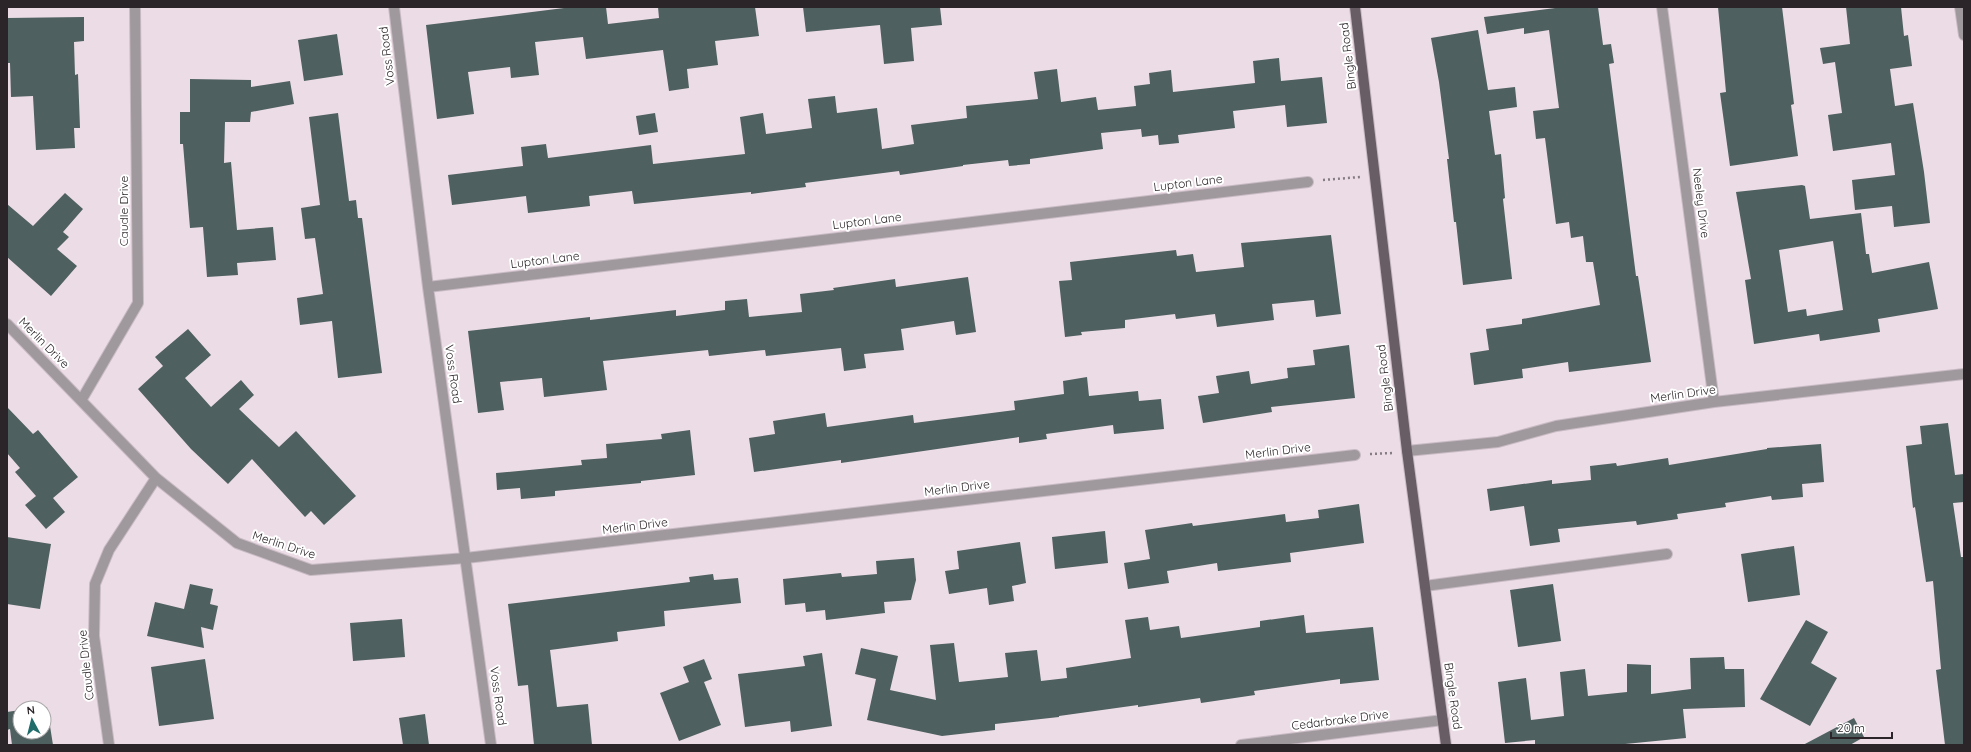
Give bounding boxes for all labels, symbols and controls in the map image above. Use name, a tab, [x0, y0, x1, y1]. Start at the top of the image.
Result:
street label: Bingle Road	[1336, 22, 1359, 90]
street label: Voss Road	[375, 26, 398, 86]
street label: Neeley Drive	[1690, 167, 1713, 239]
street label: Lupton Lane	[1153, 171, 1223, 194]
street label: Caudle Drive	[116, 175, 131, 246]
street label: Lupton Lane	[832, 209, 902, 232]
street label: Lupton Lane	[510, 248, 580, 271]
street label: Merlin Drive	[16, 314, 73, 371]
street label: Voss Road	[442, 344, 465, 404]
street label: Bingle Road	[1373, 344, 1396, 412]
street label: Merlin Drive	[1649, 381, 1717, 406]
street label: Merlin Drive	[1244, 439, 1312, 462]
street label: Merlin Drive	[923, 476, 991, 499]
street label: Merlin Drive	[601, 514, 669, 537]
street label: Merlin Drive	[251, 527, 318, 562]
street label: Caudle Drive	[74, 629, 97, 701]
street label: Bingle Road	[1441, 662, 1466, 730]
street label: Voss Road	[487, 666, 510, 726]
north arrow	[12, 700, 52, 740]
text: N	[26, 703, 36, 718]
street label: Cedarbrake Drive	[1290, 706, 1390, 733]
scale bar	[1831, 714, 1892, 740]
text: 20 m	[1837, 720, 1865, 735]

